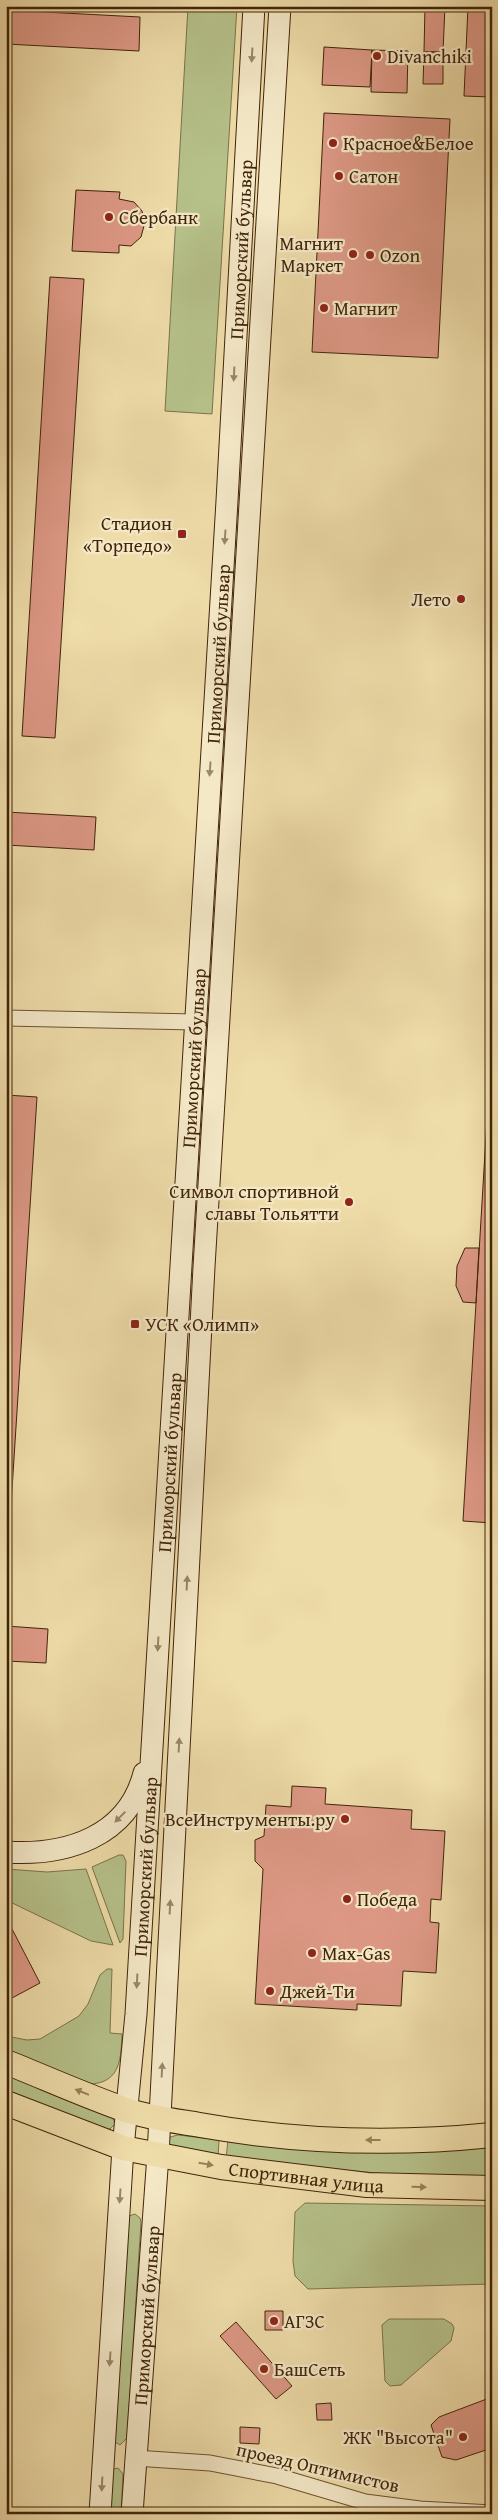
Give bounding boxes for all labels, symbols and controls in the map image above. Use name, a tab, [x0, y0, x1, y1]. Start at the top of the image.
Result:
place label: Divanchiki	[387, 42, 472, 70]
one-way arrow	[247, 47, 255, 63]
marker: Divanchiki	[371, 50, 383, 62]
place label: Красное&Белое	[343, 129, 474, 157]
marker: Красное&Белое	[327, 137, 339, 149]
street label: Приморский бульвар	[222, 159, 260, 340]
place label: Сатон	[349, 162, 398, 190]
marker: Сатон	[333, 170, 345, 182]
place label: Сбербанк	[119, 203, 198, 231]
marker: Сбербанк	[103, 211, 115, 223]
place label: Магнит Маркет	[280, 229, 344, 279]
place label: Ozon	[380, 241, 421, 269]
marker: Магнит Маркет	[347, 248, 359, 260]
marker: Ozon	[364, 249, 376, 261]
place label: Магнит	[334, 294, 398, 322]
marker: Магнит	[318, 302, 330, 314]
one-way arrow	[229, 367, 237, 383]
place label: Стадион «Торпедо»	[83, 509, 172, 559]
marker: Стадион «Торпедо»	[176, 528, 188, 540]
one-way arrow	[220, 529, 228, 545]
street label: Приморский бульвар	[198, 563, 237, 745]
place label: Лето	[411, 585, 451, 613]
marker: Лето	[455, 593, 467, 605]
one-way arrow	[206, 761, 214, 777]
street label: Приморский бульвар	[174, 967, 213, 1149]
place label: Символ спортивной славы Тольятти	[169, 1177, 339, 1227]
marker: Символ спортивной славы Тольятти	[343, 1196, 355, 1208]
place label: УСК «Олимп»	[145, 1310, 259, 1338]
marker: УСК «Олимп»	[129, 1318, 141, 1330]
street label: Приморский бульвар	[150, 1372, 189, 1553]
one-way arrow	[184, 1575, 192, 1591]
one-way arrow	[153, 1636, 161, 1652]
one-way arrow	[175, 1737, 183, 1753]
street label: Приморский бульвар	[125, 1776, 164, 1957]
place label: ВсеИнструменты.ру	[165, 1805, 335, 1833]
one-way arrow	[114, 1811, 126, 1823]
marker: ВсеИнструменты.ру	[339, 1813, 351, 1825]
place label: Победа	[357, 1885, 417, 1913]
marker: Победа	[341, 1893, 353, 1905]
one-way arrow	[167, 1899, 175, 1915]
place label: Max-Gas	[322, 1939, 390, 1967]
marker: Max-Gas	[306, 1947, 318, 1959]
one-way arrow	[133, 1973, 141, 1989]
place label: Джей-Ти	[279, 1977, 355, 2005]
marker: Джей-Ти	[264, 1985, 276, 1997]
one-way arrow	[158, 2061, 166, 2077]
one-way arrow	[74, 2088, 89, 2095]
one-way arrow	[365, 2136, 381, 2144]
street label: Спортивная улица	[227, 2154, 384, 2199]
one-way arrow	[198, 2161, 214, 2169]
one-way arrow	[411, 2183, 427, 2191]
one-way arrow	[115, 2189, 123, 2205]
street label: Приморский бульвар	[126, 2225, 167, 2406]
place label: АГЗС	[284, 2307, 325, 2335]
marker: АГЗС	[268, 2315, 280, 2327]
one-way arrow	[105, 2351, 113, 2367]
place label: БашСеть	[274, 2355, 346, 2383]
marker: БашСеть	[258, 2363, 270, 2375]
place label: ЖК "Высота"	[342, 2423, 453, 2451]
marker: ЖК "Высота"	[457, 2431, 469, 2443]
street label: проезд Оптимистов	[234, 2435, 402, 2499]
one-way arrow	[97, 2476, 105, 2492]

